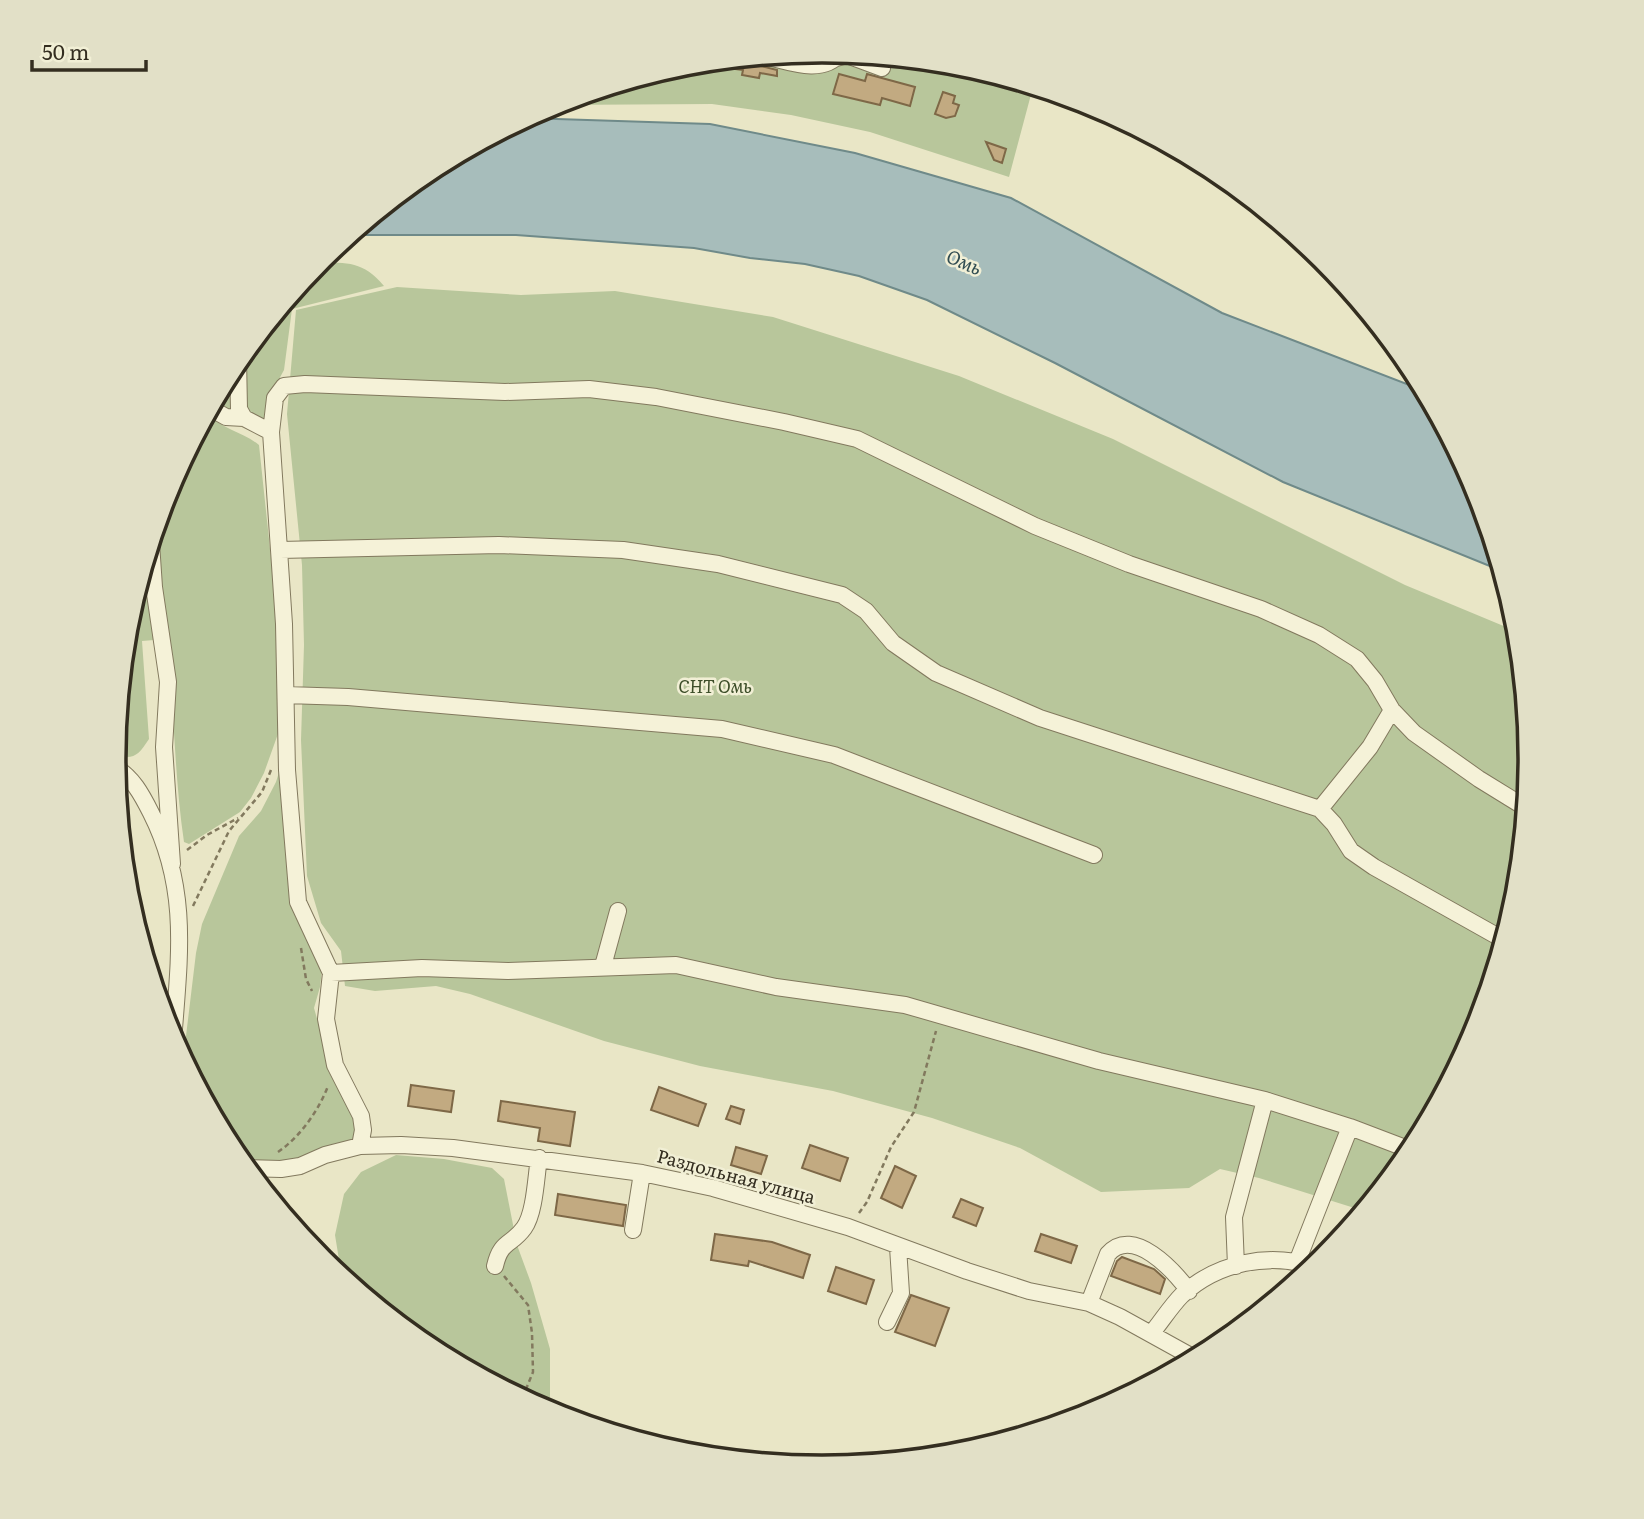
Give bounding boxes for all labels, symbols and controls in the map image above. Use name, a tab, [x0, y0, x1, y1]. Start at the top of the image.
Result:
scale bar	[32, 28, 145, 72]
text: 50 m	[42, 35, 89, 66]
water label: Омь	[942, 241, 986, 281]
park label: СНТ Омь	[678, 672, 752, 699]
street label: Раздольная улица	[654, 1141, 819, 1210]

